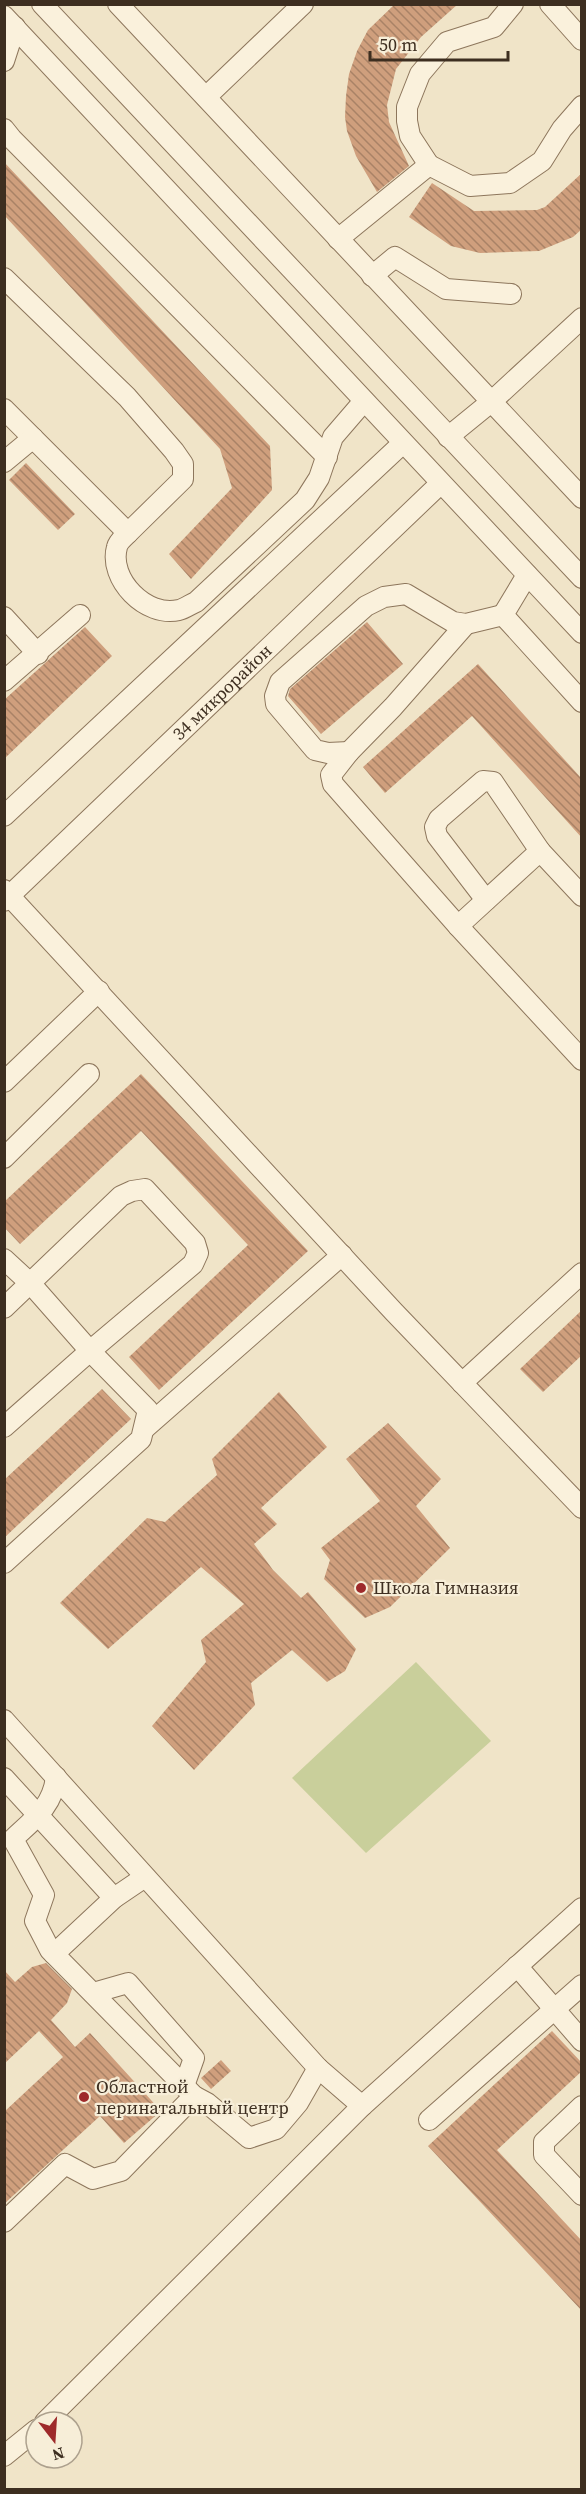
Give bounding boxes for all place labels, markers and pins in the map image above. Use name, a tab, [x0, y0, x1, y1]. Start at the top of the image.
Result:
place label: Школа Гимназия	[373, 1575, 519, 1600]
marker: Школа Гимназия	[354, 1581, 368, 1595]
place label: Областной перинатальный центр	[96, 2074, 289, 2120]
marker: Областной перинатальный центр	[77, 2090, 91, 2104]

